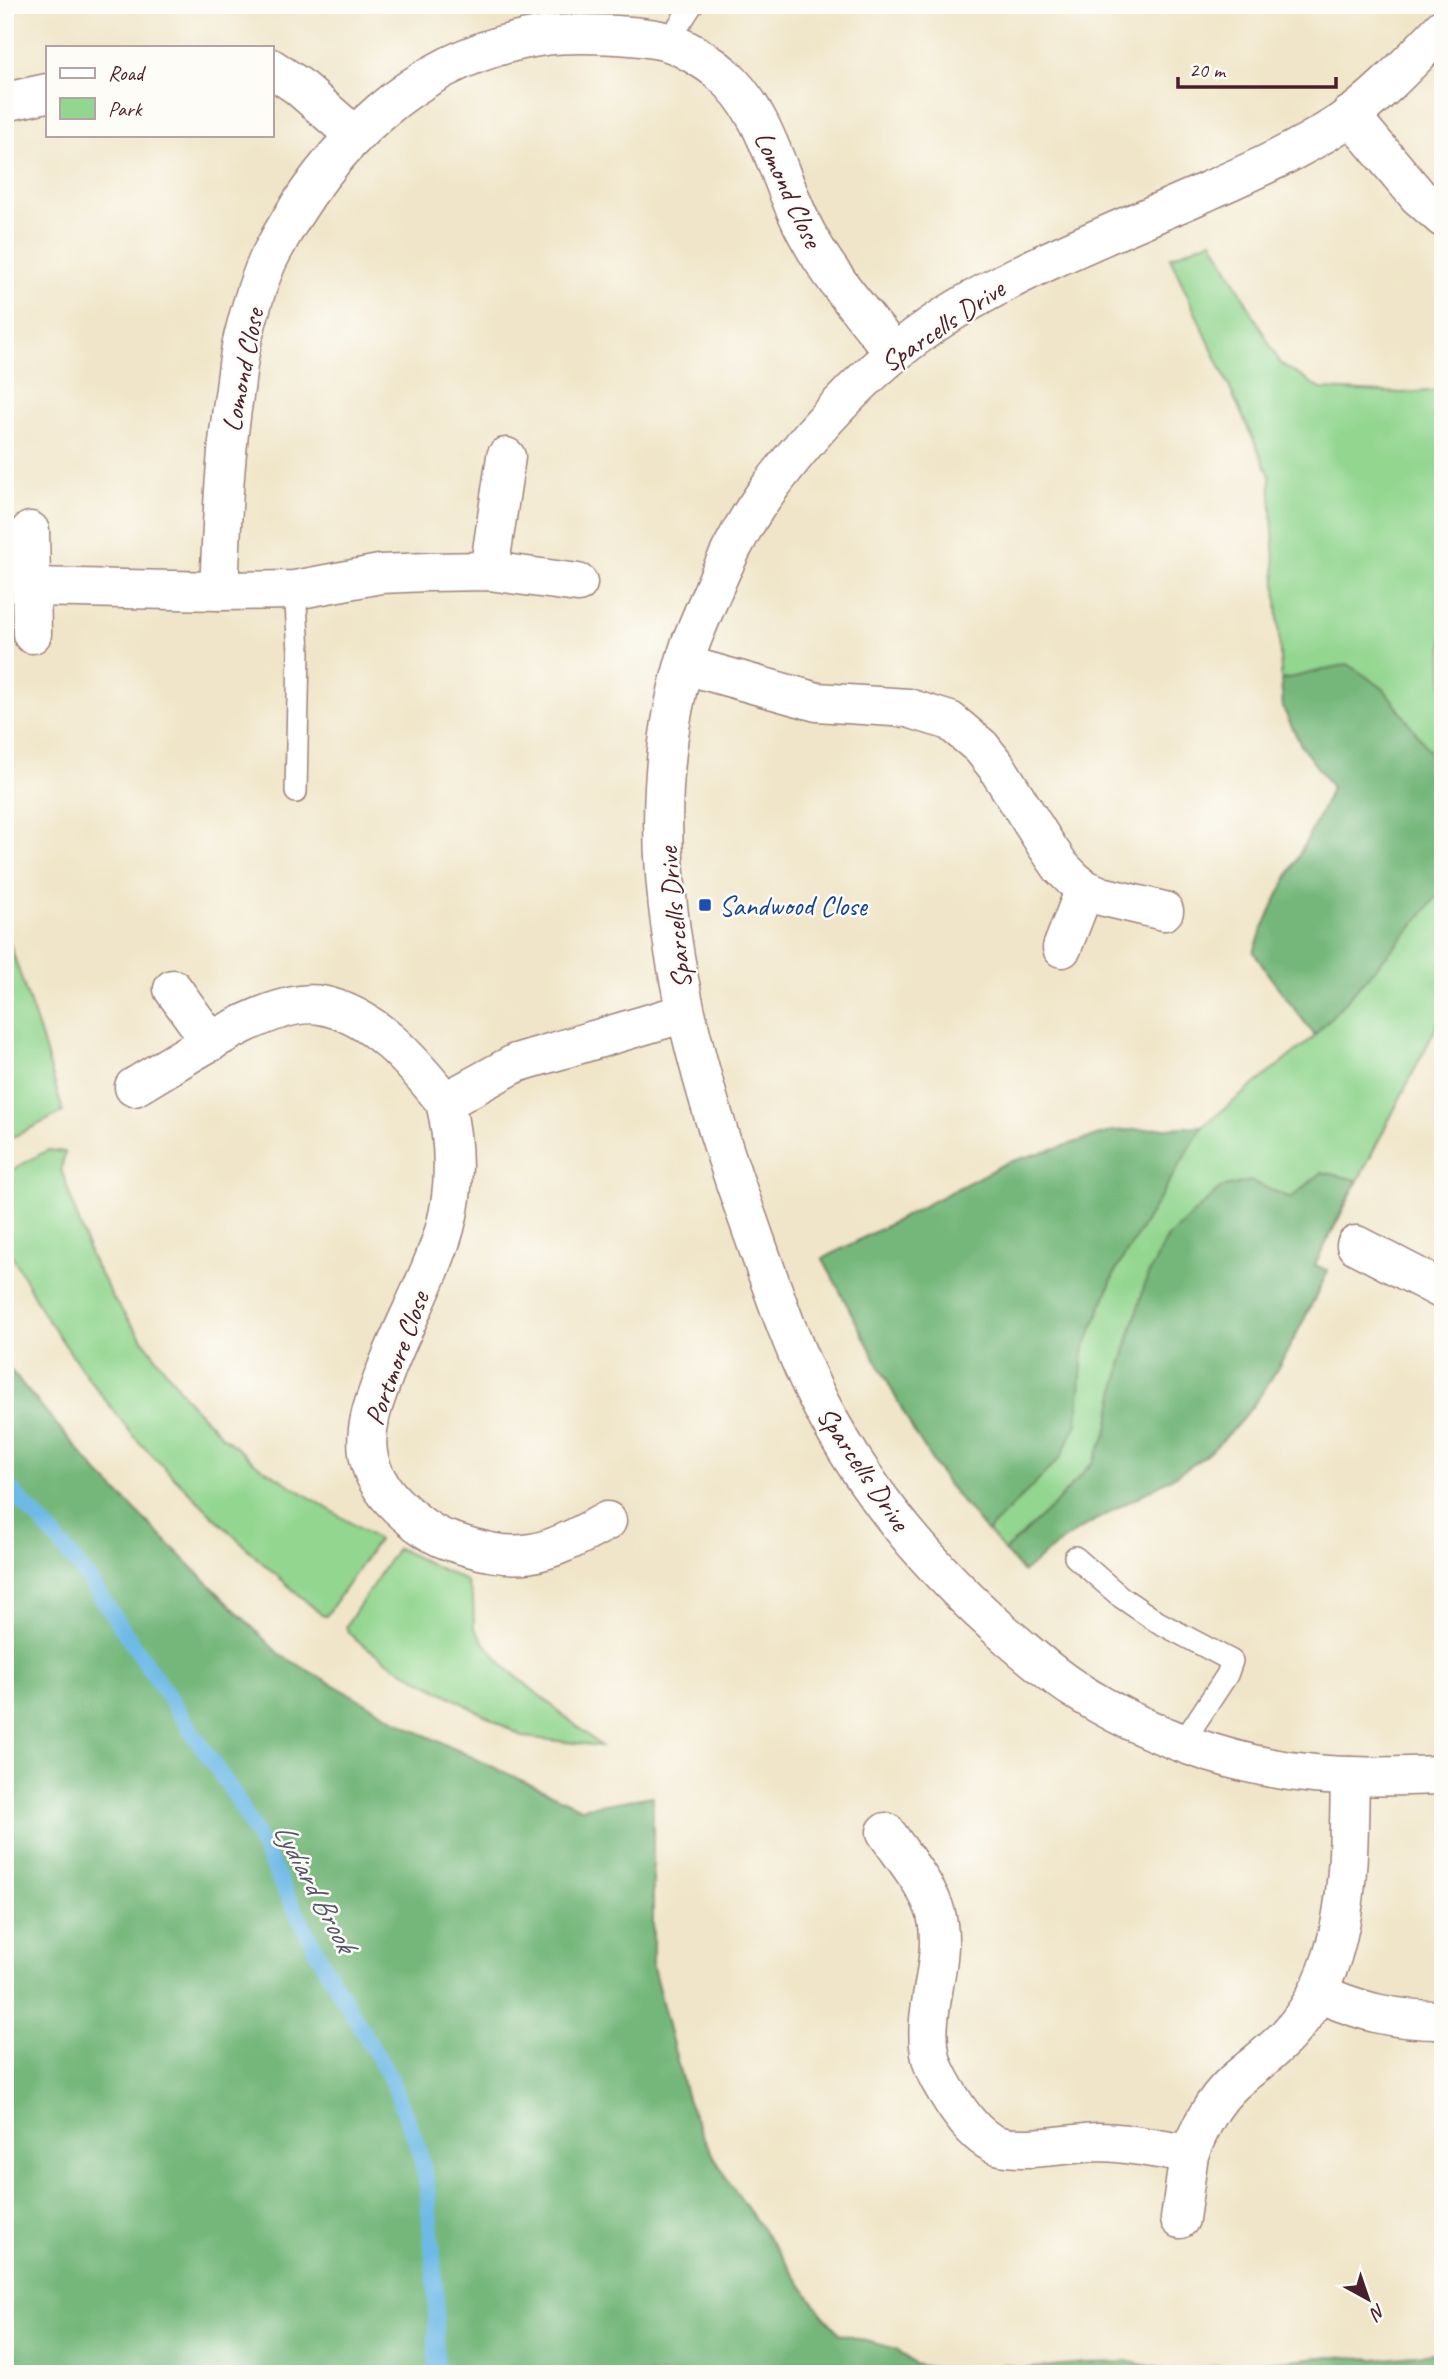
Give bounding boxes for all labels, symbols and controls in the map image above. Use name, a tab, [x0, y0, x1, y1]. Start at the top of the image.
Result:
legend	[46, 46, 273, 136]
scale bar	[1178, 46, 1336, 90]
text: 20 m	[1189, 57, 1227, 83]
text: Road	[108, 60, 147, 86]
text: Park	[108, 96, 143, 122]
street label: Lomond Close	[746, 125, 831, 255]
street label: Sparcells Drive	[874, 270, 1013, 380]
street label: Lomond Close	[213, 304, 272, 434]
street label: Sparcells Drive	[649, 844, 699, 990]
place label: Sandwood Close	[719, 888, 869, 923]
marker: Sandwood Close	[697, 897, 713, 913]
street label: Portmore Close	[356, 1285, 437, 1430]
street label: Sparcells Drive	[809, 1400, 919, 1539]
water label: Lydiard Brook	[265, 1816, 368, 1963]
north arrow	[1332, 2264, 1402, 2334]
text: N	[1364, 2298, 1391, 2326]

